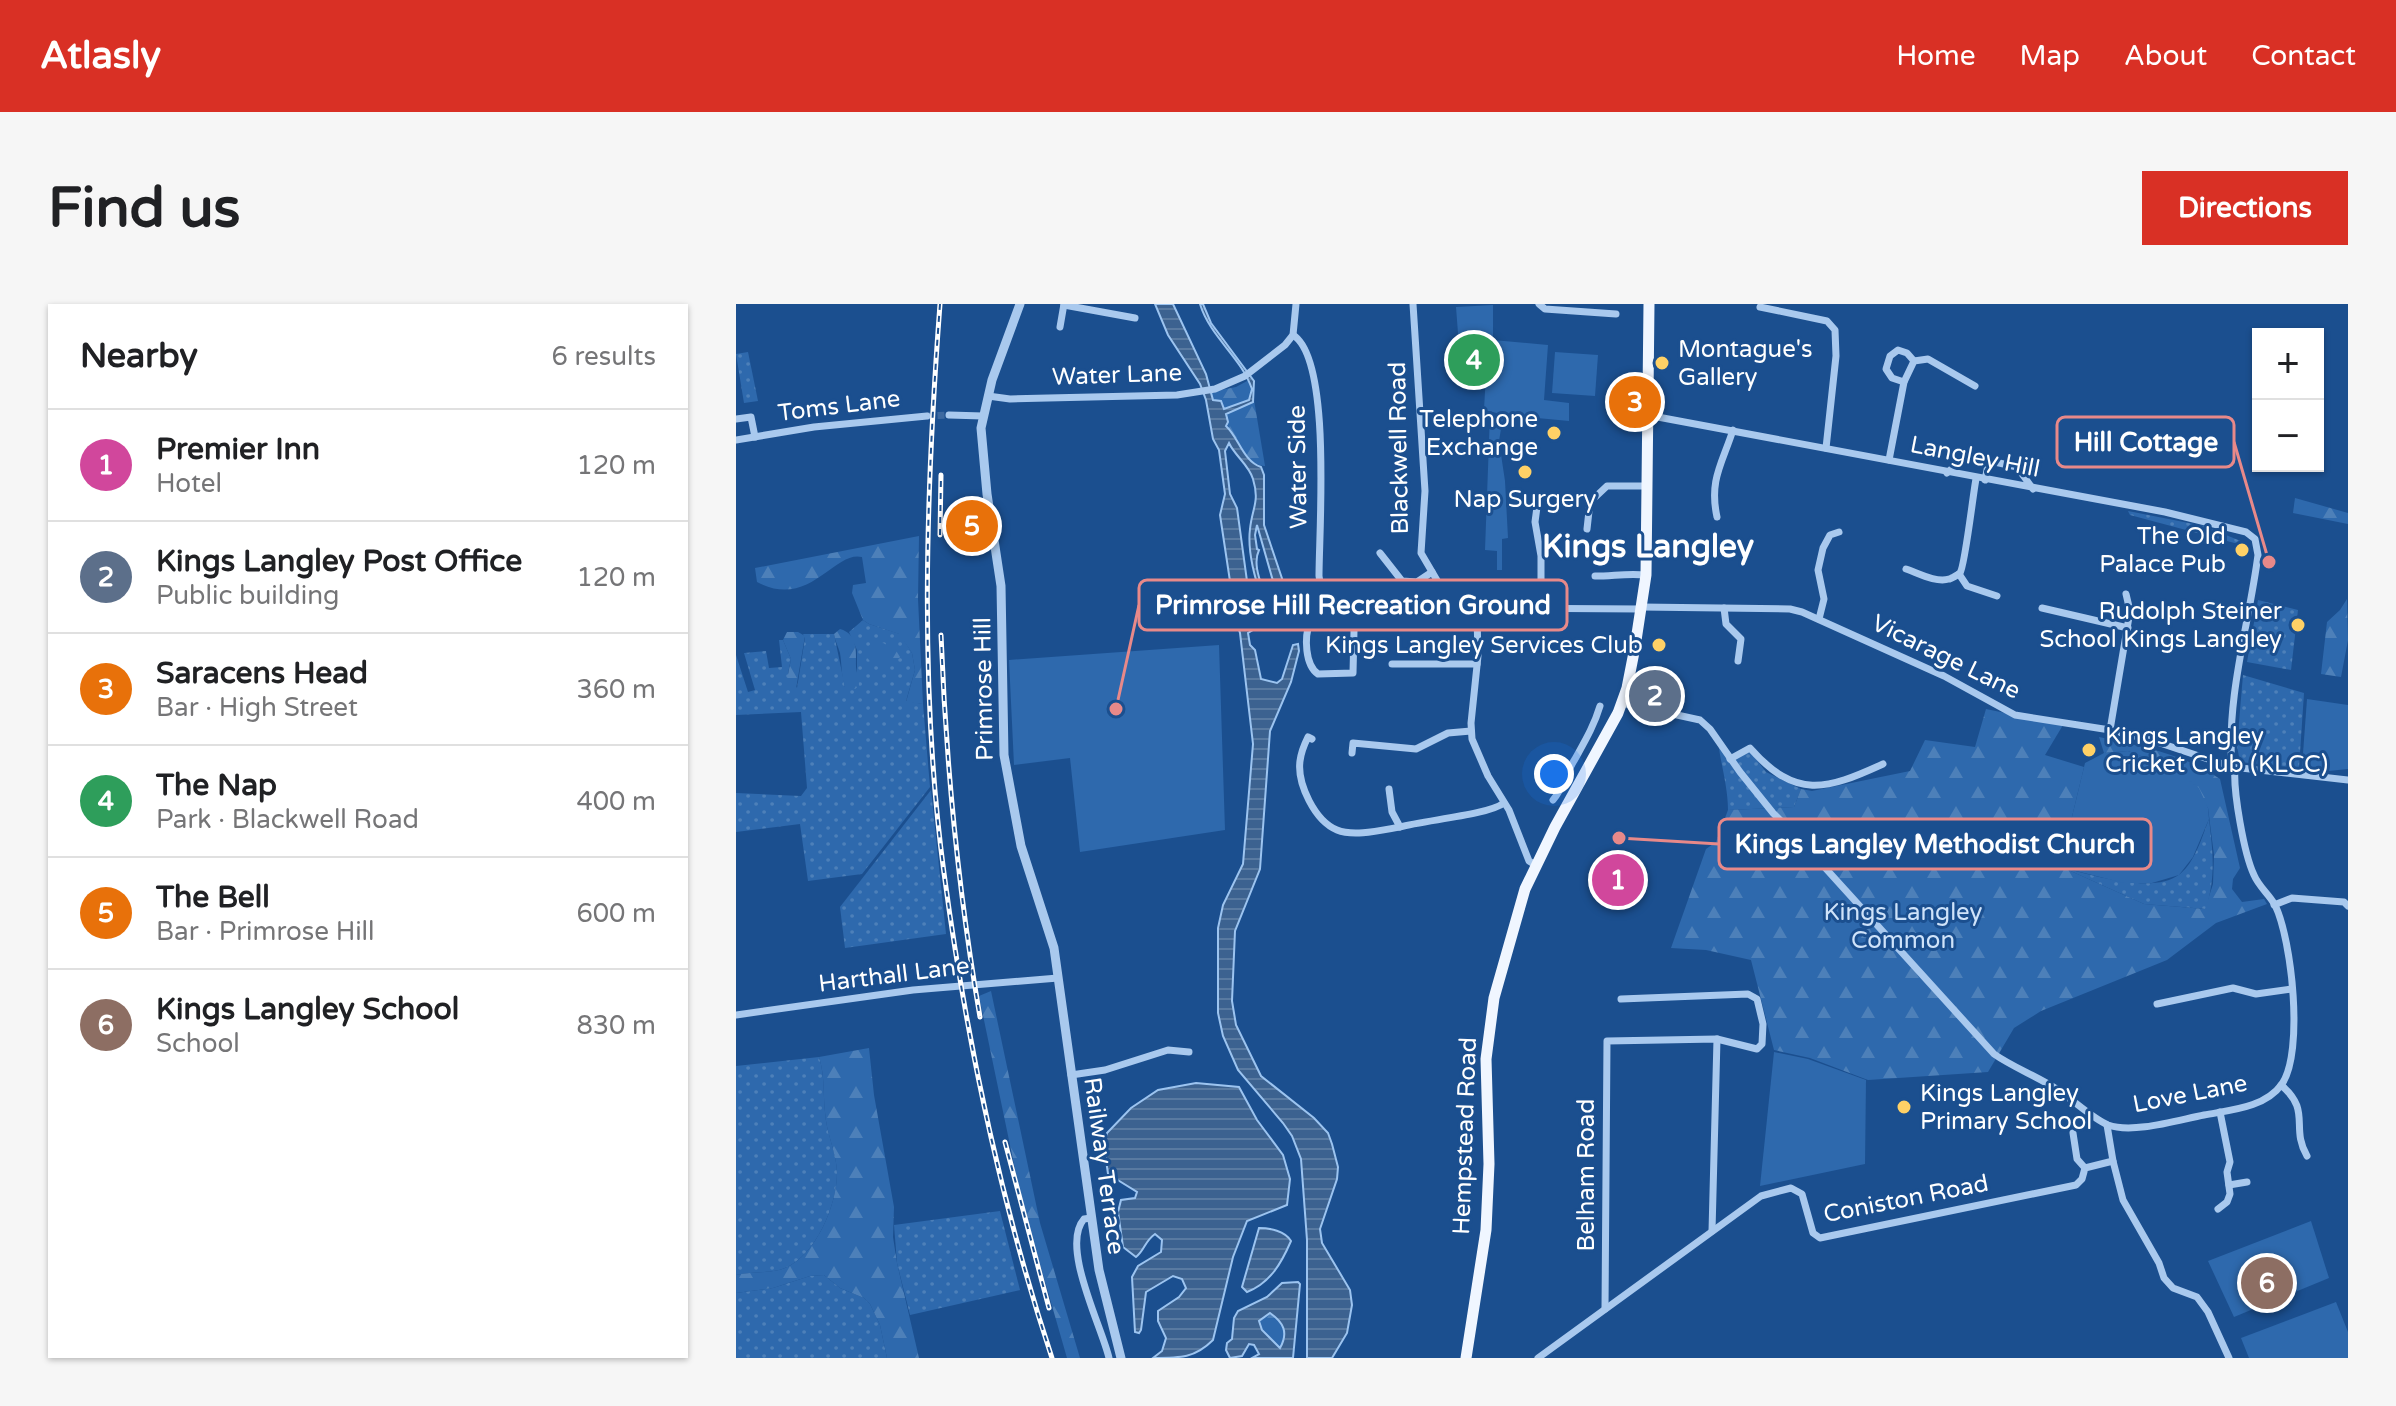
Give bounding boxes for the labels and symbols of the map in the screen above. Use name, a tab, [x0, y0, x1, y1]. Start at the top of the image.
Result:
pin: 4	[1448, 330, 1500, 390]
place label: Montague's Gallery	[1678, 335, 1813, 392]
marker: Montague's Gallery	[1653, 354, 1671, 372]
street label: Water Lane	[1052, 358, 1182, 392]
street label: Blackwell Road	[1383, 361, 1415, 535]
pin: 3	[1609, 372, 1661, 432]
street label: Toms Lane	[776, 384, 902, 428]
street label: Water Side	[1282, 405, 1314, 529]
place label: Telephone Exchange	[1419, 405, 1538, 462]
callout: Hill Cottage	[2057, 417, 2234, 467]
marker: Telephone Exchange	[1545, 424, 1563, 442]
text: Hill Cottage	[2074, 427, 2219, 458]
street label: Langley Hill	[1908, 430, 2042, 484]
marker: Nap Surgery	[1516, 463, 1534, 481]
place label: Nap Surgery	[1454, 485, 1597, 514]
pin: 5	[946, 496, 998, 556]
place label: The Old Palace Pub	[2099, 522, 2226, 579]
district label: Kings Langley	[1542, 528, 1754, 566]
marker: The Old Palace Pub	[2233, 541, 2251, 559]
callout: Primrose Hill Recreation Ground	[1139, 580, 1567, 630]
text: Primrose Hill Recreation Ground	[1155, 590, 1551, 621]
place label: Rudolph Steiner School Kings Langley	[2039, 597, 2283, 654]
street label: Vicarage Lane	[1867, 608, 2025, 706]
marker: Rudolph Steiner School Kings Langley	[2289, 616, 2307, 634]
street label: Primrose Hill	[968, 617, 1000, 761]
place label: Kings Langley Services Club	[1325, 631, 1643, 660]
marker: Kings Langley Services Club	[1650, 636, 1668, 654]
pin: 2	[1629, 666, 1681, 726]
place label: Kings Langley Cricket Club (KLCC)	[2105, 722, 2328, 779]
marker: Kings Langley Cricket Club (KLCC)	[2080, 741, 2098, 759]
your location	[1534, 754, 1574, 794]
callout: Kings Langley Methodist Church	[1719, 819, 2151, 869]
text: Kings Langley Methodist Church	[1735, 829, 2135, 860]
pin: 1	[1592, 850, 1644, 910]
park label: Kings Langley Common	[1824, 898, 1983, 955]
street label: Harthall Lane	[817, 951, 971, 999]
street label: Hempstead Road	[1447, 1037, 1483, 1235]
street label: Love Lane	[2130, 1069, 2250, 1119]
street label: Railway Terrace	[1077, 1076, 1131, 1256]
place label: Kings Langley Primary School	[1920, 1079, 2092, 1136]
marker: Kings Langley Primary School	[1895, 1098, 1913, 1116]
street label: Belham Road	[1572, 1099, 1601, 1251]
street label: Coniston Road	[1821, 1169, 1991, 1229]
pin: 6	[2241, 1253, 2293, 1313]

